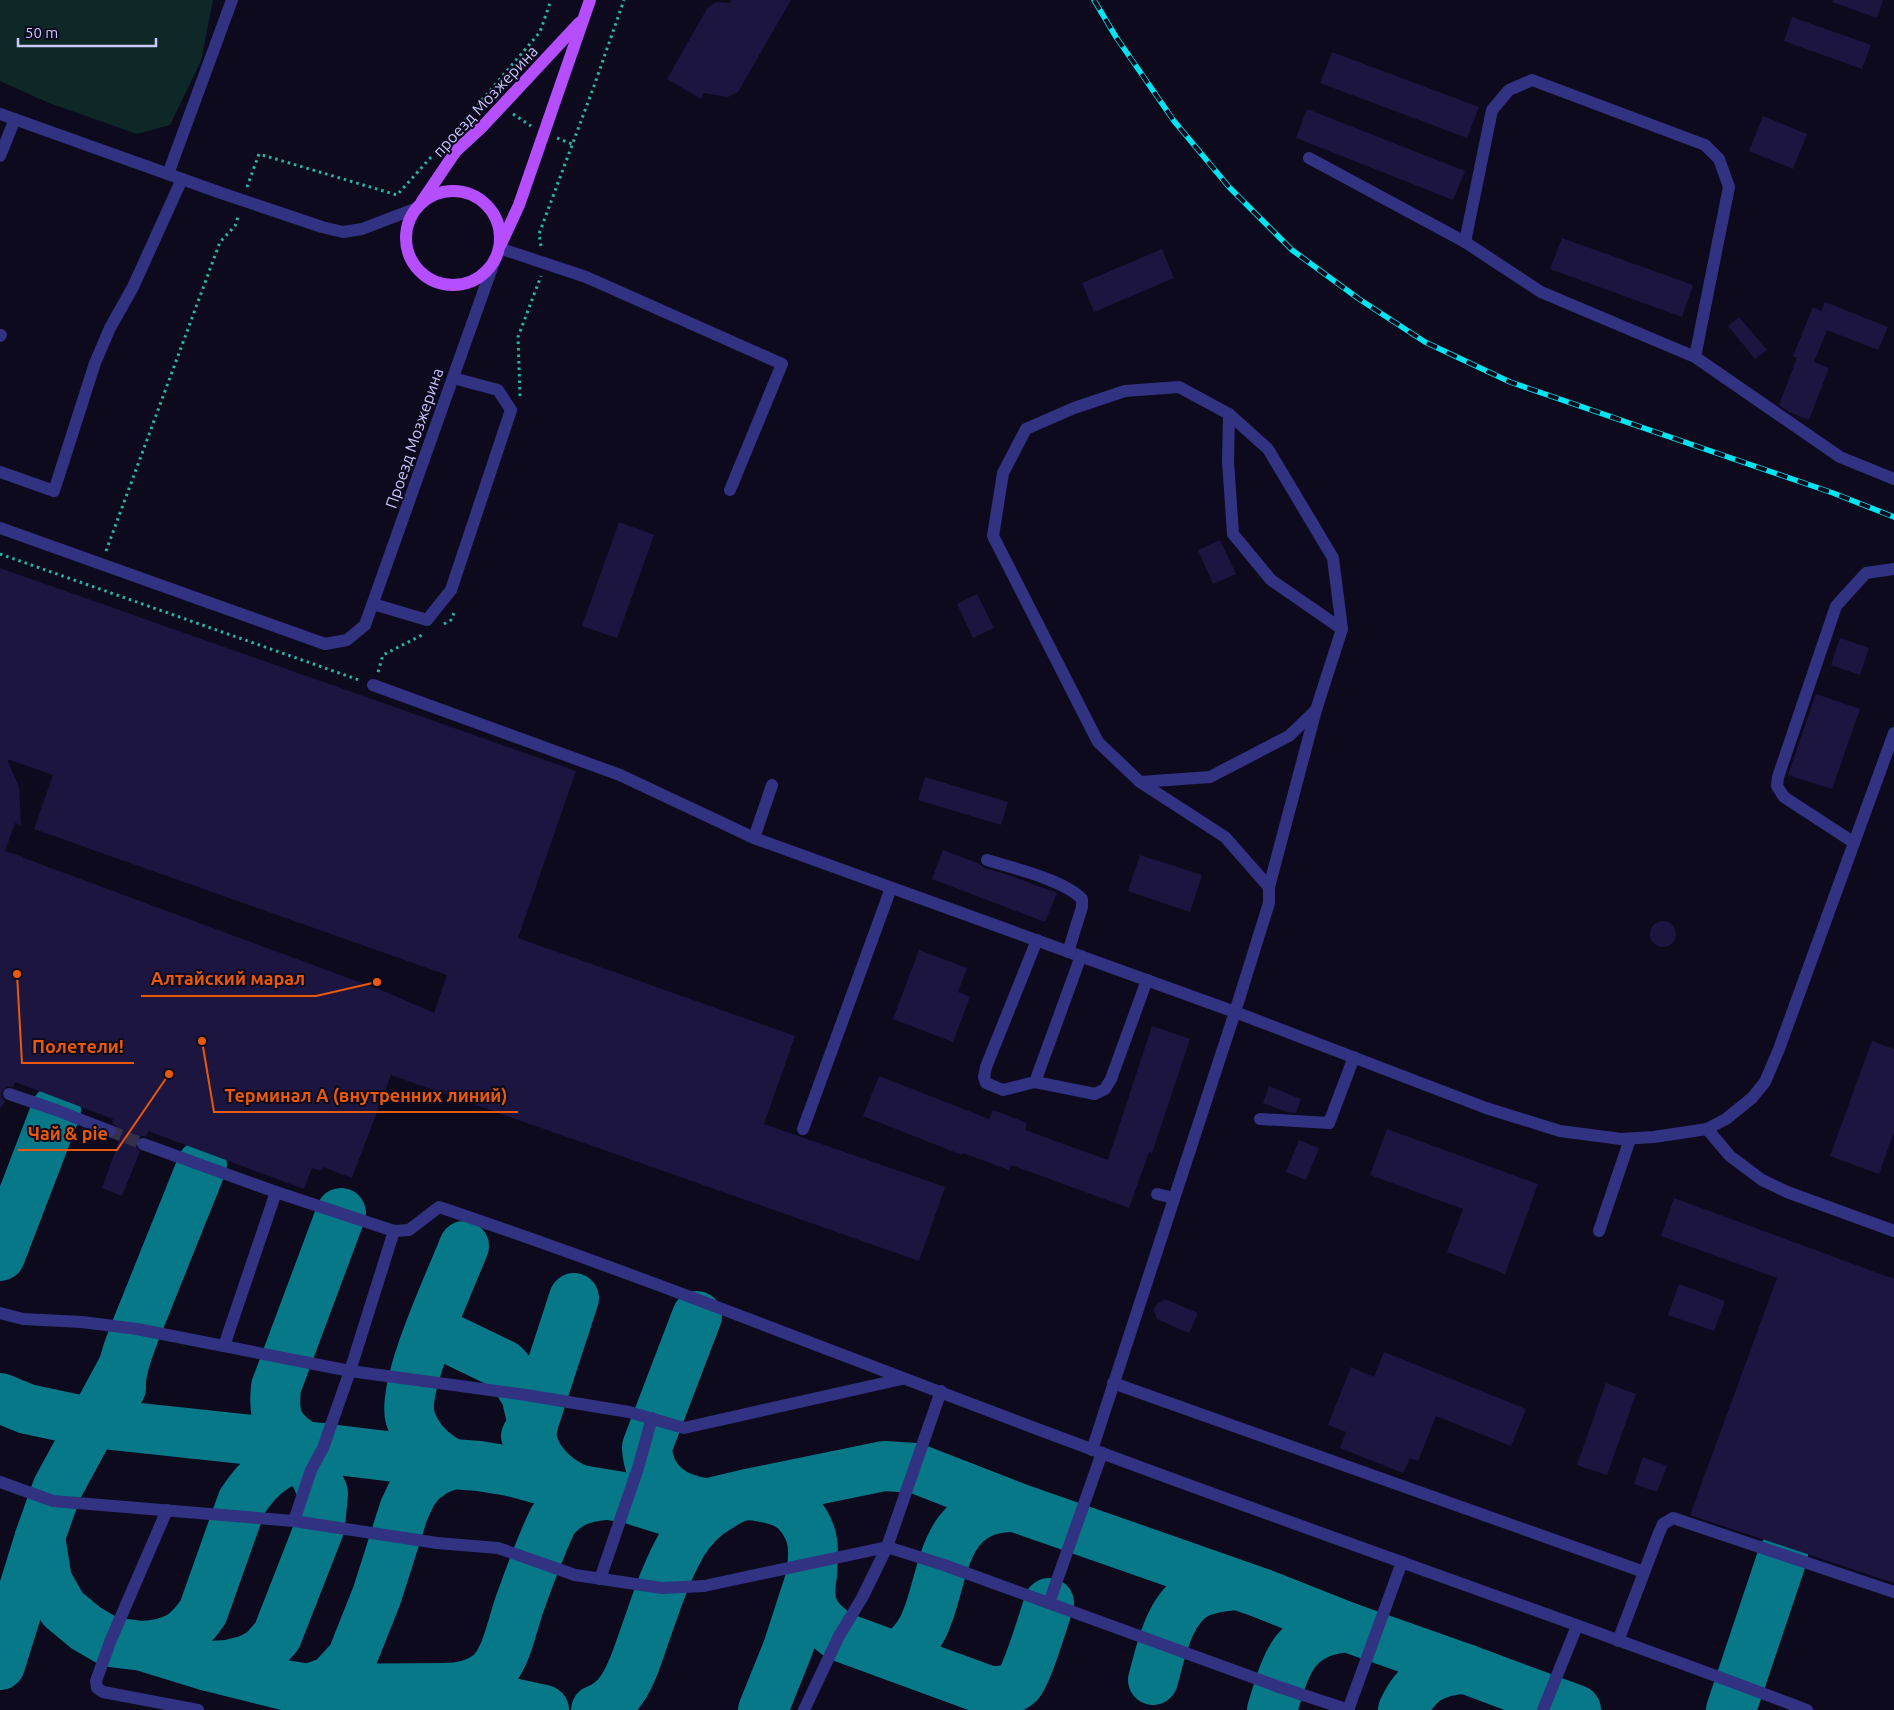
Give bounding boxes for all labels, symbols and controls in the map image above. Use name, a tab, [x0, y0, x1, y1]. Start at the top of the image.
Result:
scale bar	[18, 15, 155, 47]
text: 50 m	[25, 24, 58, 41]
street label: проезд Мозжерина	[429, 42, 541, 160]
street label: Проезд Мозжерина	[382, 366, 446, 510]
callout: Алтайский марал	[141, 963, 316, 996]
text: Алтайский марал	[151, 968, 305, 988]
callout: Полетели!	[22, 1030, 134, 1063]
text: Полетели!	[32, 1036, 124, 1056]
callout: Терминал А (внутренних линий)	[214, 1079, 518, 1112]
text: Терминал А (внутренних линий)	[224, 1085, 508, 1106]
callout: Чай & pie	[18, 1117, 117, 1150]
text: Чай & pie	[28, 1123, 108, 1143]

